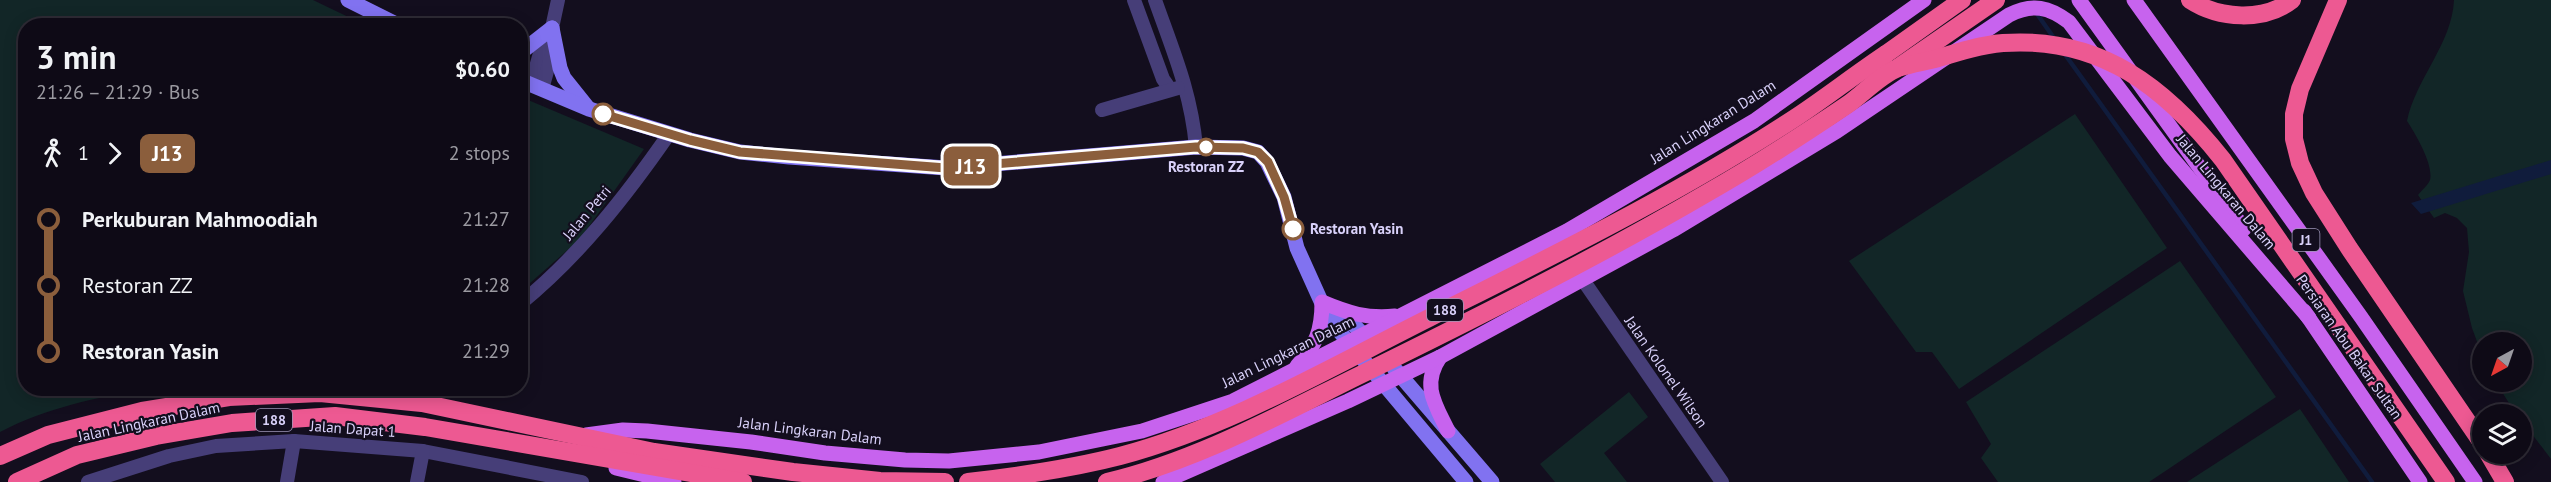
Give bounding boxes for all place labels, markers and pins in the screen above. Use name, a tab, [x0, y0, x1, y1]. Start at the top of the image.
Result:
unlabelled marker	[592, 103, 614, 125]
marker: Restoran ZZ	[1197, 138, 1215, 156]
place label: Restoran ZZ	[1168, 157, 1244, 176]
marker: Restoran Yasin	[1282, 218, 1304, 240]
place label: Restoran Yasin	[1310, 219, 1403, 238]

